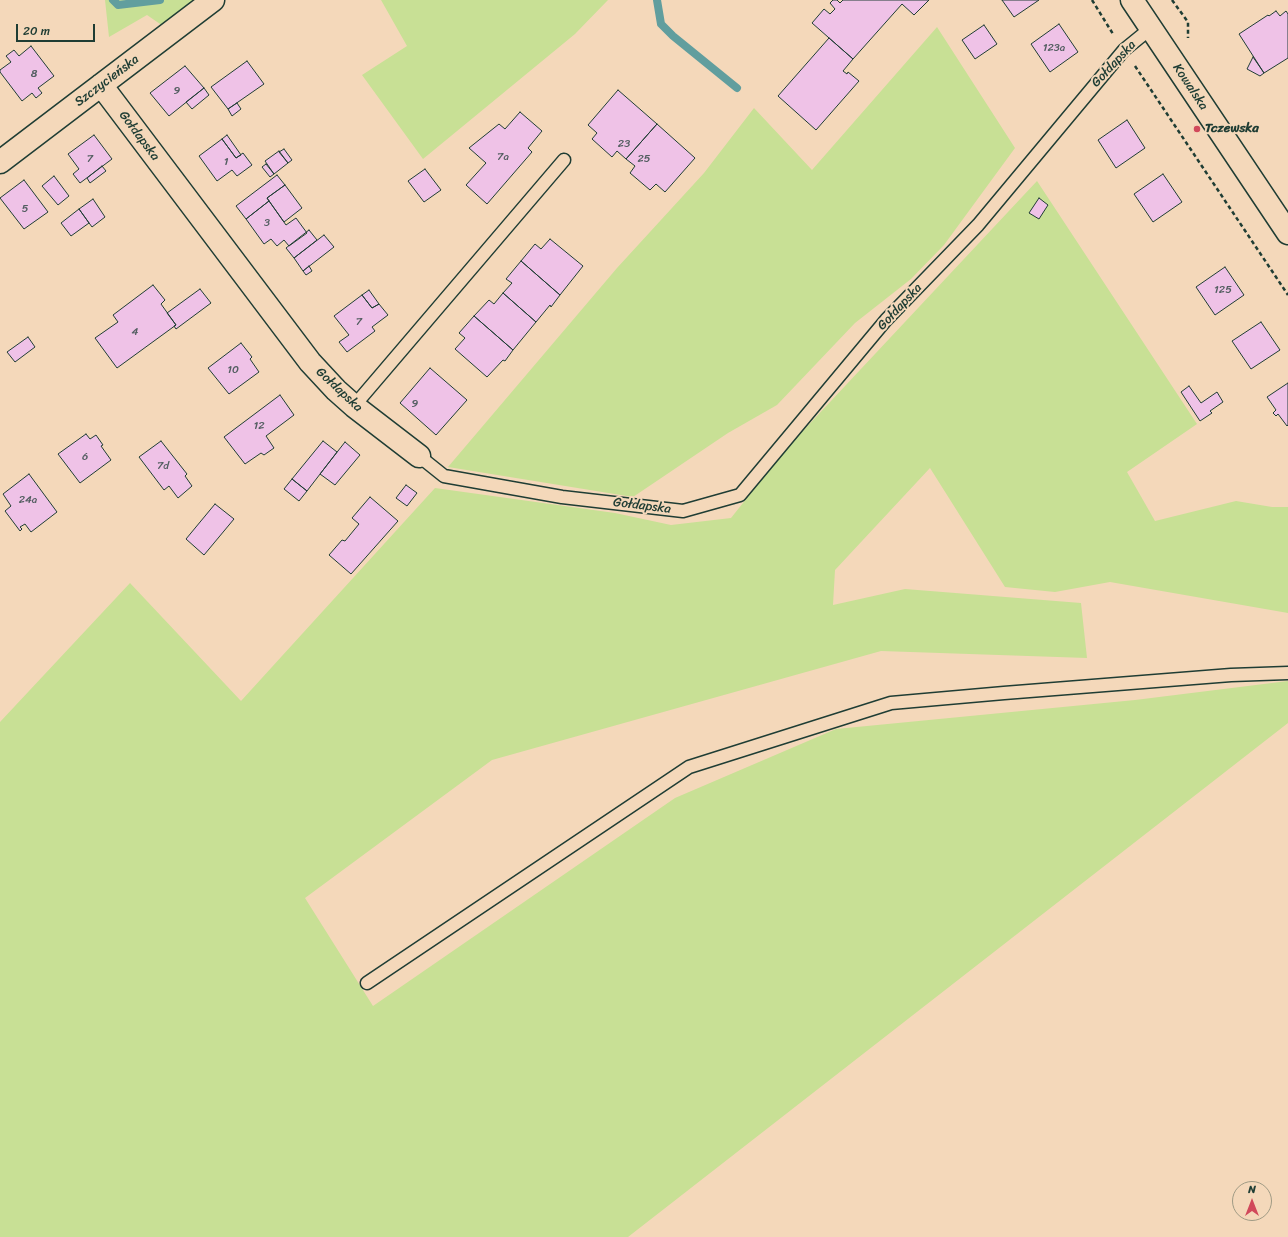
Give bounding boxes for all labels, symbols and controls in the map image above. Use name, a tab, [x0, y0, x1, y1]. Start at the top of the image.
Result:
scale bar	[18, 16, 97, 42]
text: 20 m	[23, 20, 50, 42]
street label: Gołdapska	[1089, 37, 1139, 91]
house number: 123a	[1043, 41, 1065, 55]
street label: Szczycieńska	[72, 52, 142, 110]
street label: Kowalska	[1169, 61, 1211, 113]
house number: 8	[31, 67, 37, 81]
house number: 9	[174, 84, 180, 98]
street label: Gołdapska	[115, 108, 163, 164]
place label: Tczewska	[1205, 121, 1259, 137]
marker: Tczewska	[1192, 124, 1202, 134]
house number: 23	[618, 137, 630, 151]
house number: 7a	[497, 150, 509, 164]
house number: 7	[87, 152, 93, 166]
house number: 25	[637, 152, 651, 166]
house number: 1	[224, 155, 228, 169]
house number: 5	[22, 202, 28, 216]
house number: 3	[264, 216, 270, 230]
street label: Gołdapska	[875, 280, 925, 334]
house number: 125	[1214, 283, 1232, 297]
house number: 7	[356, 315, 362, 329]
house number: 4	[132, 325, 138, 339]
house number: 10	[227, 363, 239, 377]
street label: Gołdapska	[312, 365, 366, 415]
house number: 9	[412, 397, 418, 411]
house number: 12	[253, 419, 265, 433]
house number: 6	[82, 450, 88, 464]
house number: 7d	[157, 459, 169, 473]
house number: 24a	[19, 493, 37, 507]
street label: Gołdapska	[612, 495, 672, 517]
text: N	[1248, 1180, 1256, 1199]
north arrow	[1232, 1181, 1272, 1221]

